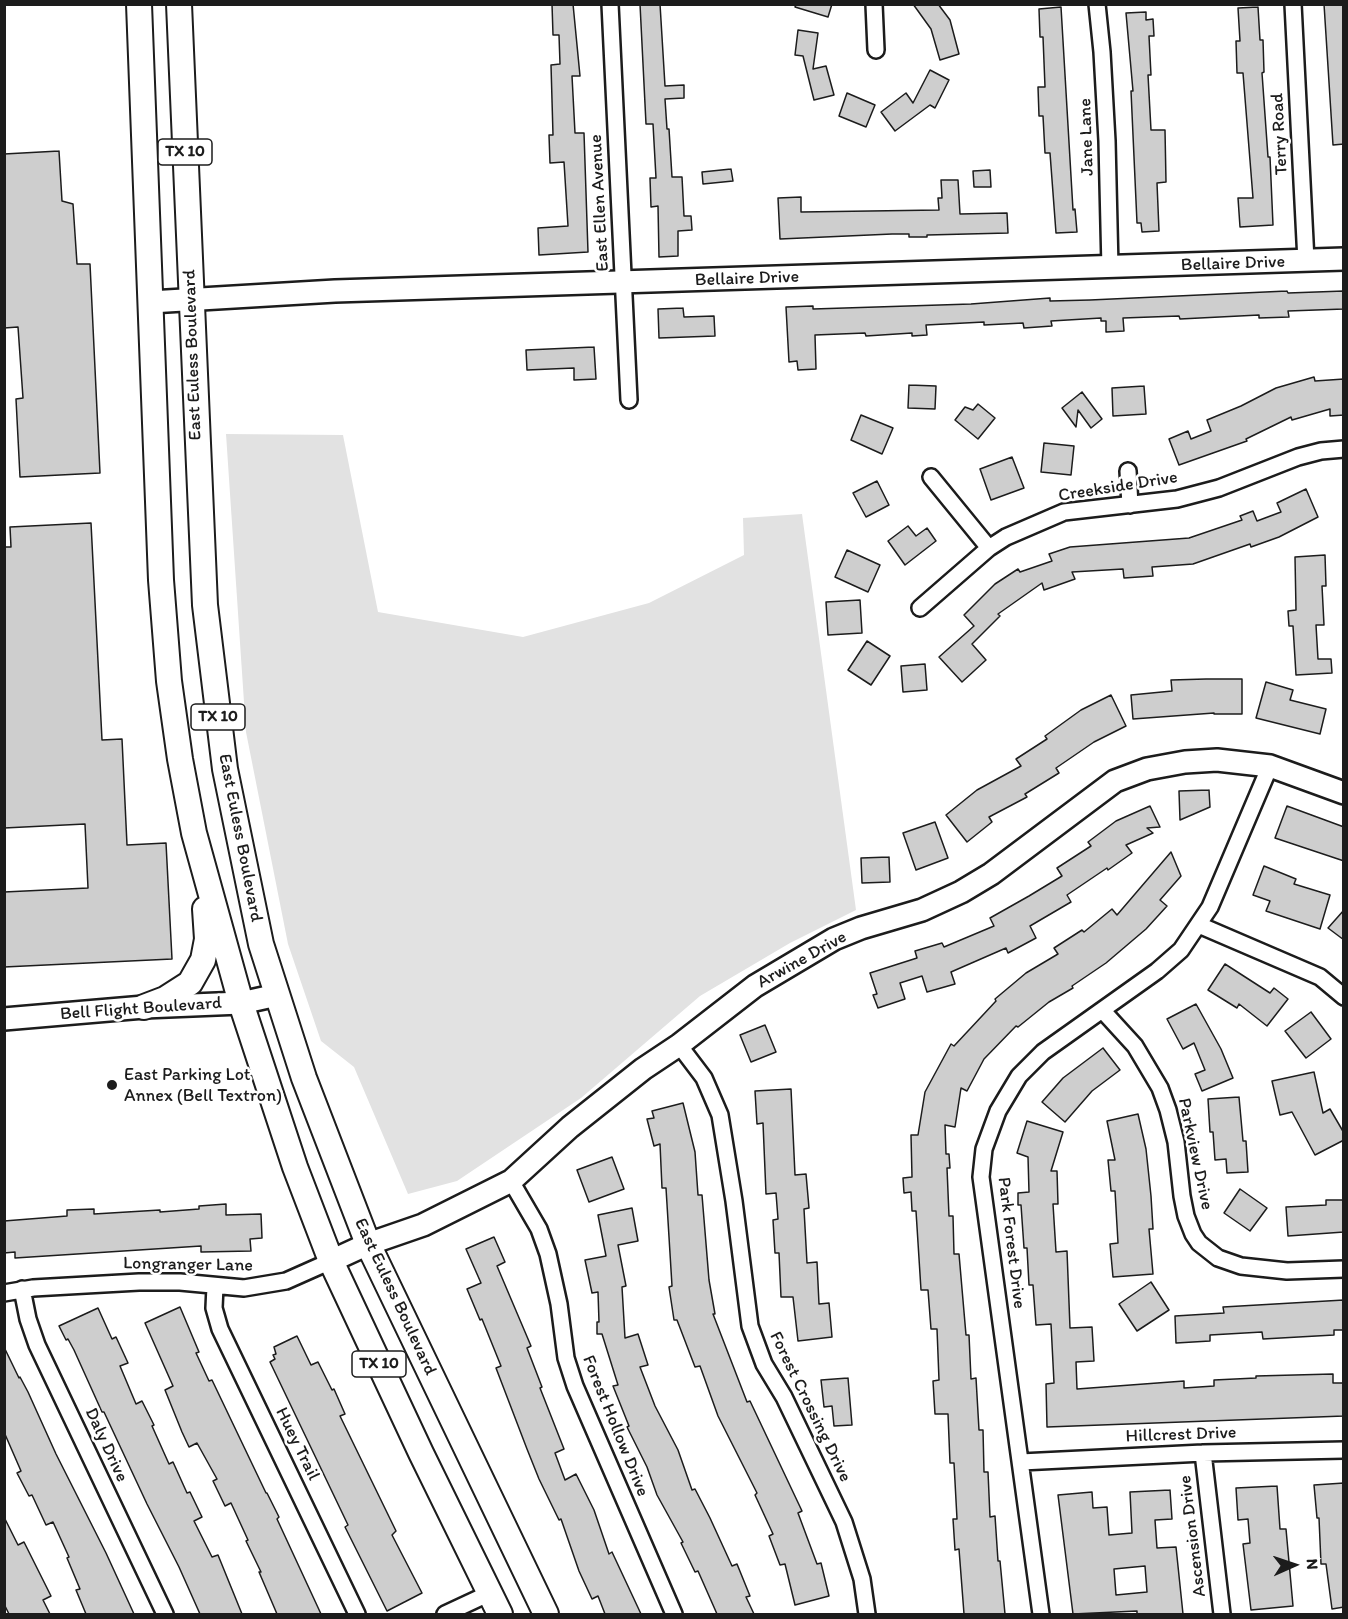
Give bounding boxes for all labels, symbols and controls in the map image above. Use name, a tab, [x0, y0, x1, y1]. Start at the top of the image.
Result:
street label: Terry Road	[1267, 92, 1293, 176]
street label: Jane Lane	[1075, 98, 1099, 176]
street label: East Ellen Avenue	[586, 134, 614, 272]
road number: TX 10	[158, 139, 212, 165]
street label: Bellaire Drive	[1181, 251, 1285, 277]
street label: Bellaire Drive	[695, 266, 799, 292]
street label: East Euless Boulevard	[179, 269, 207, 441]
street label: Creekside Drive	[1057, 467, 1179, 507]
road number: TX 10	[191, 704, 245, 730]
street label: East Euless Boulevard	[213, 752, 267, 924]
street label: Arwine Drive	[754, 927, 850, 993]
street label: Bell Flight Boulevard	[59, 993, 223, 1025]
place label: East Parking Lot Annex (Bell Textron)	[124, 1064, 282, 1106]
marker: East Parking Lot Annex (Bell Textron)	[105, 1078, 119, 1092]
street label: Parkview Drive	[1173, 1096, 1217, 1212]
street label: Park Forest Drive	[992, 1176, 1030, 1310]
street label: East Euless Boulevard	[349, 1215, 441, 1379]
street label: Longranger Lane	[123, 1253, 253, 1277]
street label: Forest Crossing Drive	[764, 1328, 856, 1486]
road number: TX 10	[352, 1351, 406, 1377]
street label: Forest Hollow Drive	[577, 1352, 653, 1500]
street label: Daly Drive	[79, 1404, 133, 1486]
street label: Huey Trail	[270, 1404, 324, 1484]
street label: Hillcrest Drive	[1125, 1422, 1237, 1448]
street label: Ascension Drive	[1175, 1474, 1211, 1598]
north arrow	[1264, 1535, 1324, 1595]
text: N	[1303, 1558, 1322, 1570]

